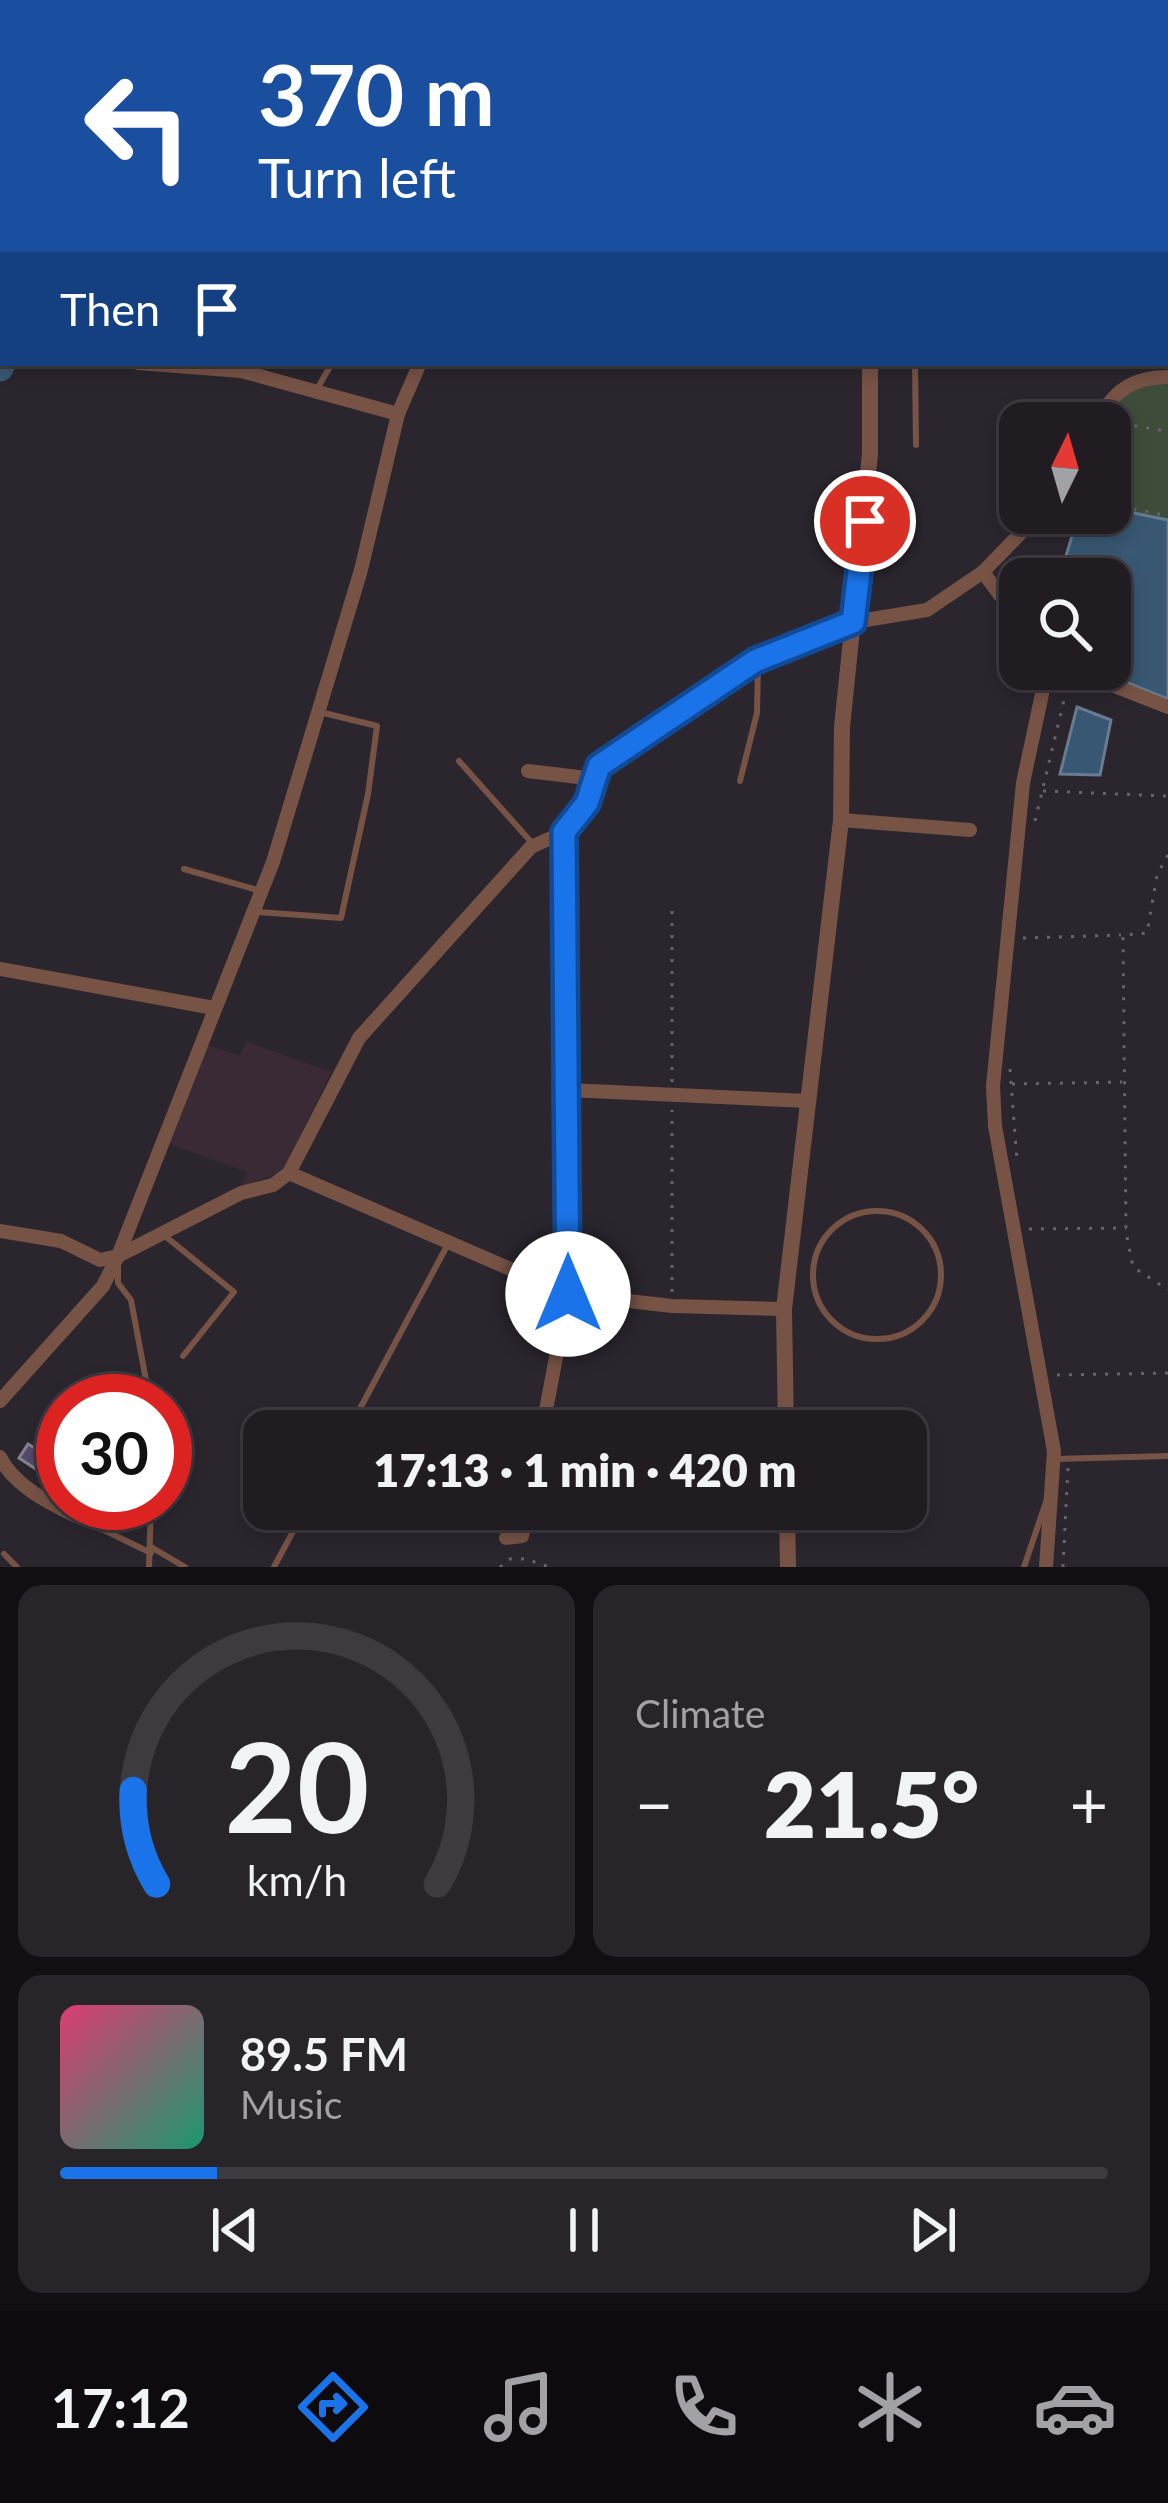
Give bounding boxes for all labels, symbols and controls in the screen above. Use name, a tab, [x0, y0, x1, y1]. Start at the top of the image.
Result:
text: 370 m	[258, 43, 495, 144]
icon: left	[60, 48, 216, 204]
text: Turn left	[258, 145, 456, 210]
icon: arrive	[184, 276, 250, 342]
text: Then	[60, 282, 160, 336]
north arrow	[999, 402, 1131, 534]
map controls	[999, 402, 1131, 690]
pin	[814, 470, 916, 572]
icon: arrive	[832, 488, 898, 554]
button: search	[999, 558, 1131, 690]
position arrow	[505, 1231, 631, 1357]
speed limit sign: 30	[36, 1374, 192, 1530]
text: 17:13 · 1 min · 420 m	[373, 1443, 797, 1497]
text: Climate	[635, 1690, 765, 1736]
text: 20	[224, 1710, 369, 1860]
text: 21.5°	[764, 1749, 979, 1857]
text: −	[635, 1764, 673, 1843]
text: +	[1070, 1764, 1108, 1843]
text: km/h	[246, 1854, 347, 1905]
text: 89.5 FM	[240, 2027, 408, 2081]
text: Music	[240, 2081, 342, 2127]
icon: previous	[202, 2197, 268, 2263]
icon: pause	[551, 2197, 617, 2263]
icon: next	[900, 2197, 966, 2263]
icon: directions	[291, 2365, 375, 2449]
icon: music	[477, 2365, 561, 2449]
icon: phone	[662, 2365, 746, 2449]
icon: climate	[848, 2365, 932, 2449]
icon: car	[1033, 2365, 1117, 2449]
text: 17:12	[51, 2375, 190, 2440]

